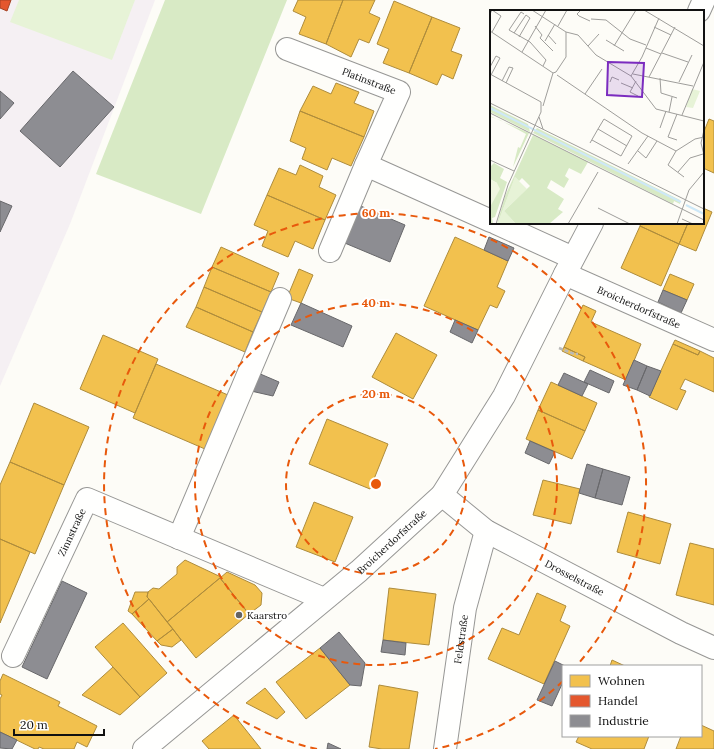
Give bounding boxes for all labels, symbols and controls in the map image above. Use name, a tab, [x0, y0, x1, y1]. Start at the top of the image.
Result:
inset map	[490, 10, 704, 224]
street label: Platinstraße	[340, 65, 398, 97]
text: 60 m	[362, 205, 390, 220]
street label: Broicherdorfstraße	[595, 283, 683, 332]
text: 40 m	[362, 295, 390, 310]
text: 20 m	[362, 386, 390, 401]
centre of rings	[369, 477, 383, 491]
street label: Zinnstraße	[55, 506, 89, 558]
street label: Broicherdorfstraße	[354, 506, 430, 577]
street label: Drosselstraße	[543, 557, 607, 599]
place label: Kaarstro	[247, 609, 287, 622]
marker: Kaarstro	[234, 610, 244, 620]
street label: Feldstraße	[451, 613, 471, 665]
legend	[562, 665, 702, 737]
text: Wohnen	[598, 673, 645, 688]
text: Handel	[598, 693, 638, 708]
scale bar	[14, 711, 104, 737]
text: Industrie	[598, 713, 649, 728]
text: 20 m	[20, 717, 48, 732]

